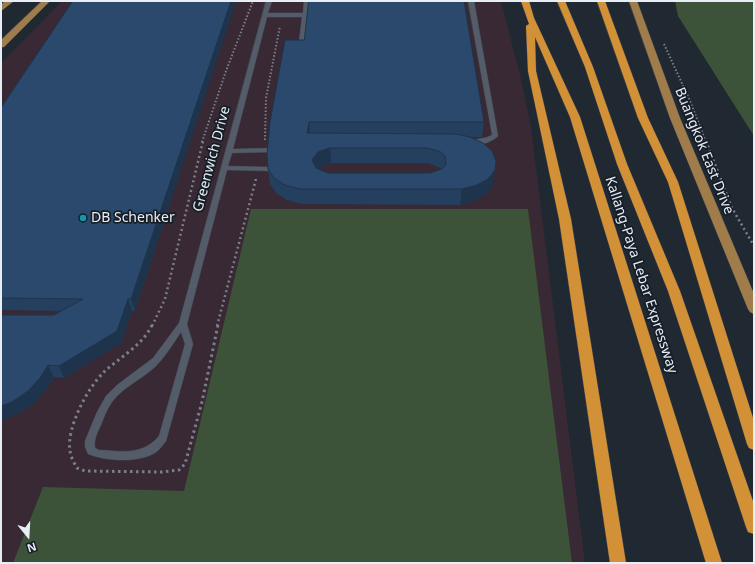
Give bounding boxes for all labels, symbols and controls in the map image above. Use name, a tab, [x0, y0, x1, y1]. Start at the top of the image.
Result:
street label: Buangkok East Drive	[671, 85, 737, 217]
street label: Greenwich Drive	[190, 104, 234, 214]
street label: Kallang-Paya Lebar Expressway	[601, 174, 681, 376]
place label: DB Schenker	[91, 210, 175, 226]
marker: DB Schenker	[78, 213, 88, 223]
north arrow	[8, 516, 48, 556]
text: N	[25, 539, 38, 556]

